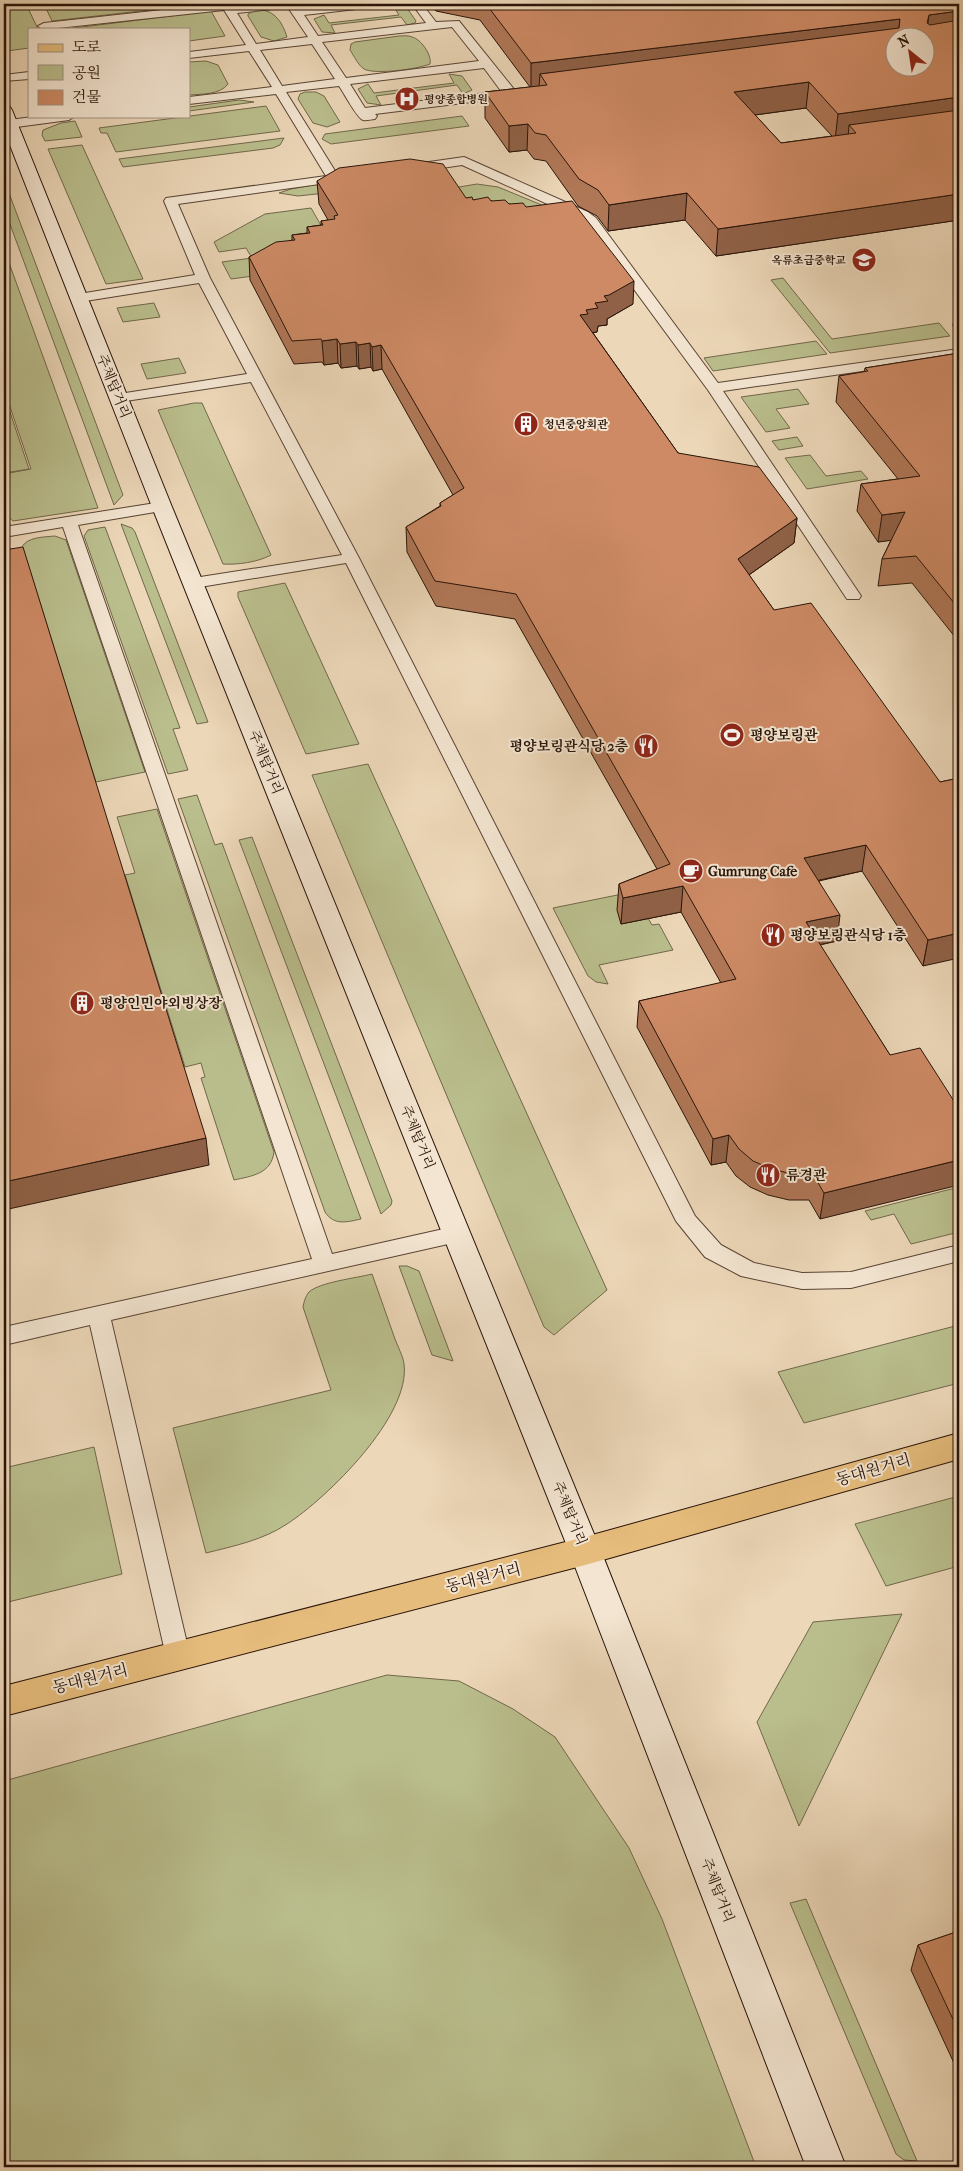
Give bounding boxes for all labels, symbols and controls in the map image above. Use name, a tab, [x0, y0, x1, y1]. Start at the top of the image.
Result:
legend	[28, 28, 190, 118]
north arrow	[886, 28, 936, 78]
text: N	[895, 31, 913, 51]
text: 도로	[72, 38, 101, 56]
text: 공원	[72, 64, 101, 82]
hospital icon: 평양종합병원	[394, 86, 420, 112]
text: 건물	[72, 88, 101, 106]
place label: 평양종합병원	[424, 93, 488, 106]
school or university icon: 옥류초급중학교	[851, 247, 877, 273]
place label: 옥류초급중학교	[772, 254, 846, 267]
street label: 주체탑거리	[93, 352, 134, 421]
building icon: 청년중앙회관	[513, 411, 539, 437]
place label: 청년중앙회관	[544, 418, 608, 431]
sports icon: 평양보링관	[719, 722, 745, 748]
place label: 평양보링관	[750, 727, 818, 744]
street label: 주체탑거리	[245, 728, 286, 797]
restaurant icon: 평양보링관식당 2층	[633, 733, 659, 759]
place label: 평양보링관식당 2층	[510, 738, 628, 755]
cafe icon: Gumrung Cafe	[678, 858, 704, 884]
place label: Gumrung Cafe	[708, 863, 797, 880]
restaurant icon: 평양보링관식당 1층	[760, 922, 786, 948]
place label: 평양보링관식당 1층	[790, 927, 907, 944]
building icon: 평양인민야외빙상장	[69, 990, 95, 1016]
place label: 평양인민야외빙상장	[100, 995, 222, 1012]
street label: 주체탑거리	[397, 1103, 438, 1172]
restaurant icon: 류경관	[755, 1162, 781, 1188]
place label: 류경관	[786, 1167, 827, 1184]
street label: 동대원거리	[833, 1450, 913, 1489]
street label: 주체탑거리	[549, 1479, 590, 1548]
street label: 동대원거리	[443, 1559, 523, 1596]
street label: 동대원거리	[50, 1660, 130, 1697]
street label: 주체탑거리	[697, 1856, 738, 1925]

